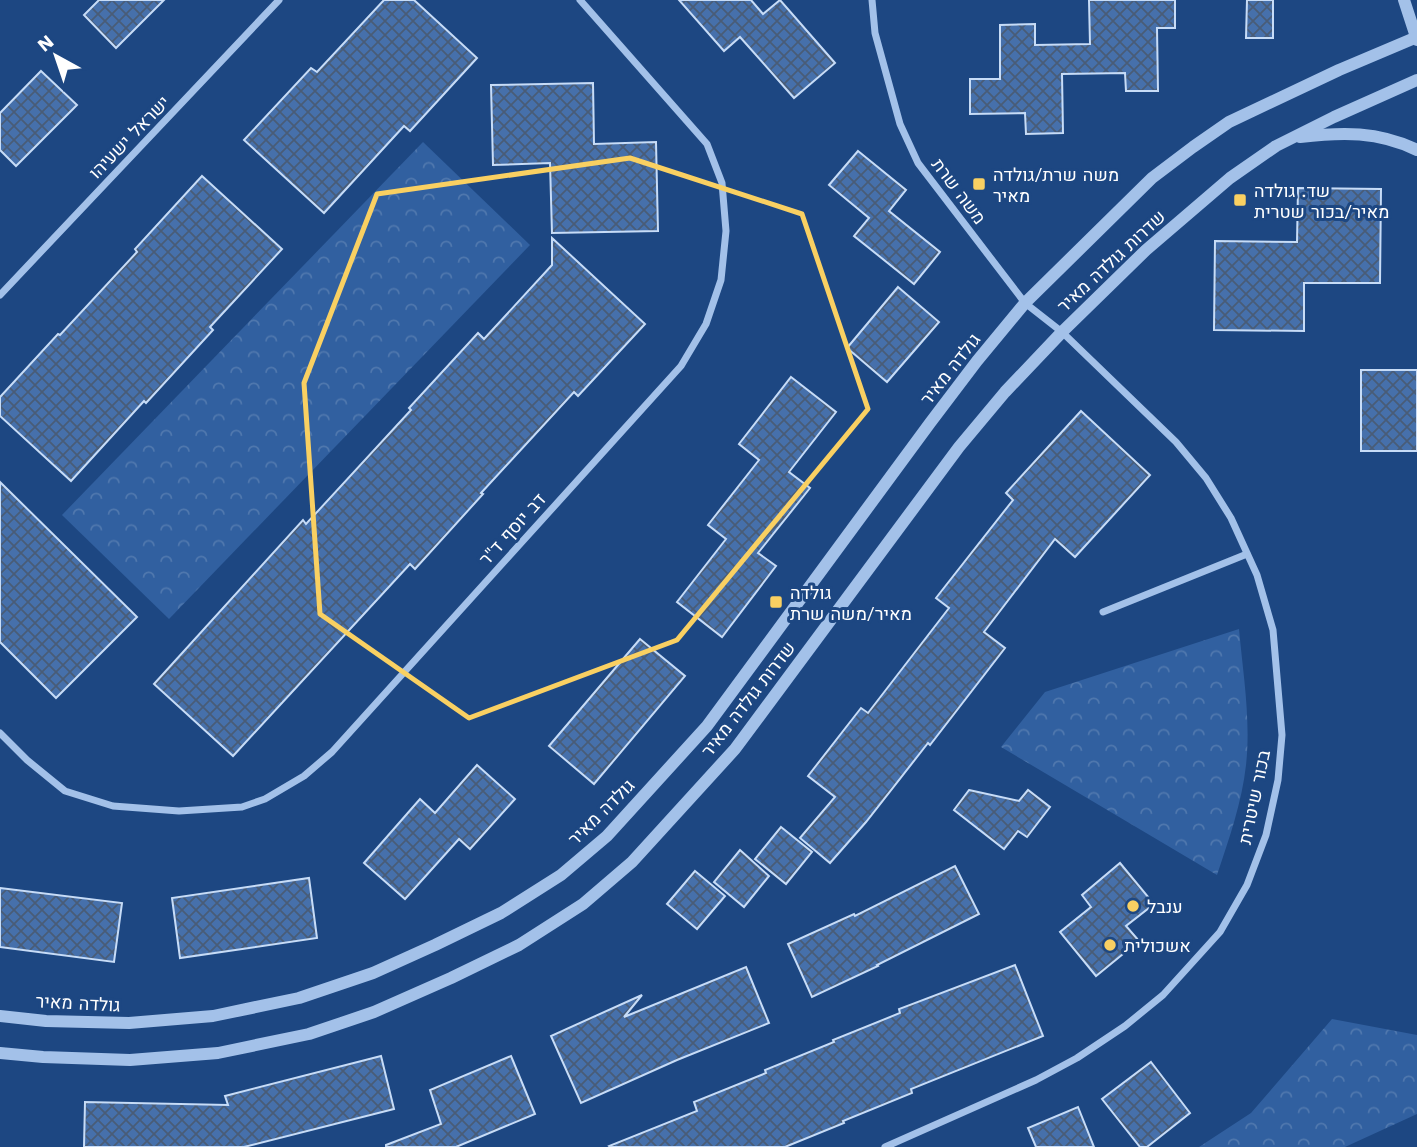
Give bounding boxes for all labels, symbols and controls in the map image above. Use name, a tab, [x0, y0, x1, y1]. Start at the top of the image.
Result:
north arrow	[21, 21, 91, 91]
text: N	[33, 30, 58, 57]
street label: ישראל ישעיהו	[84, 91, 174, 183]
street label: משה שרת	[928, 154, 990, 228]
place label: משה שרת/גולדה מאיר	[993, 164, 1119, 206]
marker: משה שרת/גולדה מאיר	[971, 176, 987, 192]
place label: שד. גולדה מאיר/בכור שטרית	[1254, 180, 1389, 222]
marker: שד. גולדה מאיר/בכור שטרית	[1232, 192, 1248, 208]
street label: שדרות גולדה מאיר	[1053, 206, 1169, 316]
street label: גולדה מאיר	[916, 329, 984, 409]
street label: דב יוסף ד"ר	[474, 489, 550, 569]
place label: גולדה מאיר/משה שרת	[790, 582, 912, 624]
marker: גולדה מאיר/משה שרת	[768, 594, 784, 610]
street label: שדרות גולדה מאיר	[697, 637, 799, 761]
street label: בכור שיטרית	[1234, 747, 1274, 846]
street label: גולדה מאיר	[564, 775, 638, 849]
place label: ענבל	[1147, 896, 1183, 917]
marker: ענבל	[1125, 898, 1141, 914]
place label: אשכולית	[1124, 935, 1191, 956]
marker: אשכולית	[1102, 937, 1118, 953]
street label: גולדה מאיר	[35, 990, 121, 1016]

